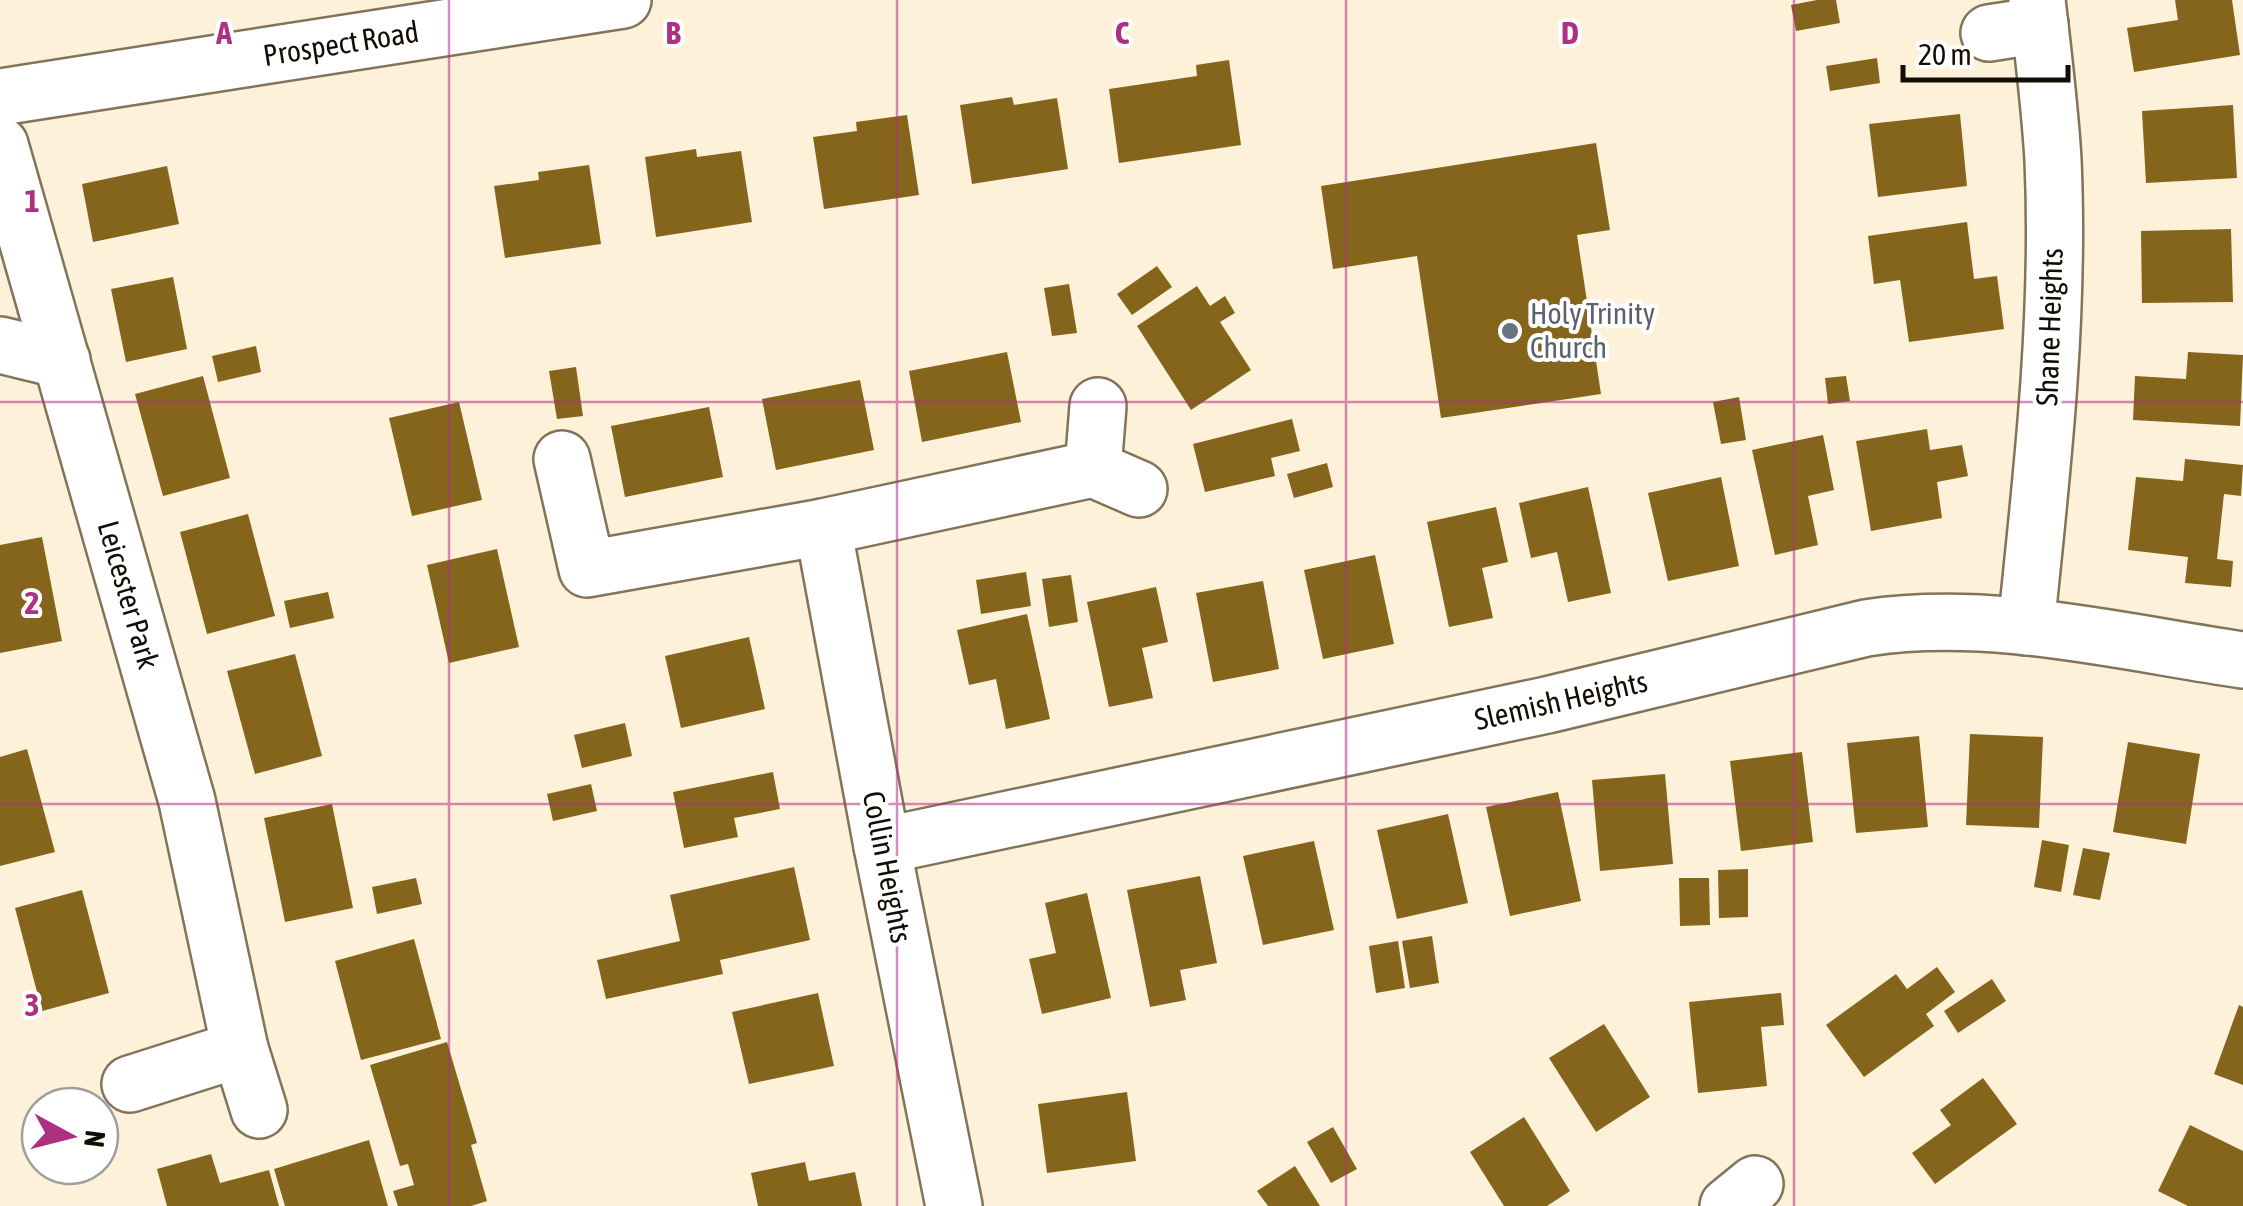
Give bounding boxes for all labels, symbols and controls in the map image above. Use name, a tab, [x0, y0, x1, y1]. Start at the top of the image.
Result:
text: A	[215, 14, 232, 51]
street label: Prospect Road	[261, 14, 421, 72]
text: B	[665, 14, 681, 51]
text: C	[1115, 14, 1130, 51]
text: D	[1561, 14, 1579, 51]
scale bar	[1903, 20, 2068, 82]
text: 20 m	[1918, 37, 1972, 71]
text: 1	[24, 182, 40, 219]
street label: Shane Heights	[2029, 247, 2069, 407]
place label: Holy Trinity Church	[1530, 296, 1655, 364]
marker: Holy Trinity Church	[1499, 320, 1521, 342]
street label: Leicester Park	[92, 517, 166, 673]
text: 2	[24, 584, 40, 621]
street label: Slemish Heights	[1471, 664, 1650, 736]
street label: Collin Heights	[857, 788, 919, 945]
text: 3	[24, 986, 40, 1023]
north arrow	[20, 1086, 120, 1186]
text: N	[78, 1129, 112, 1149]

